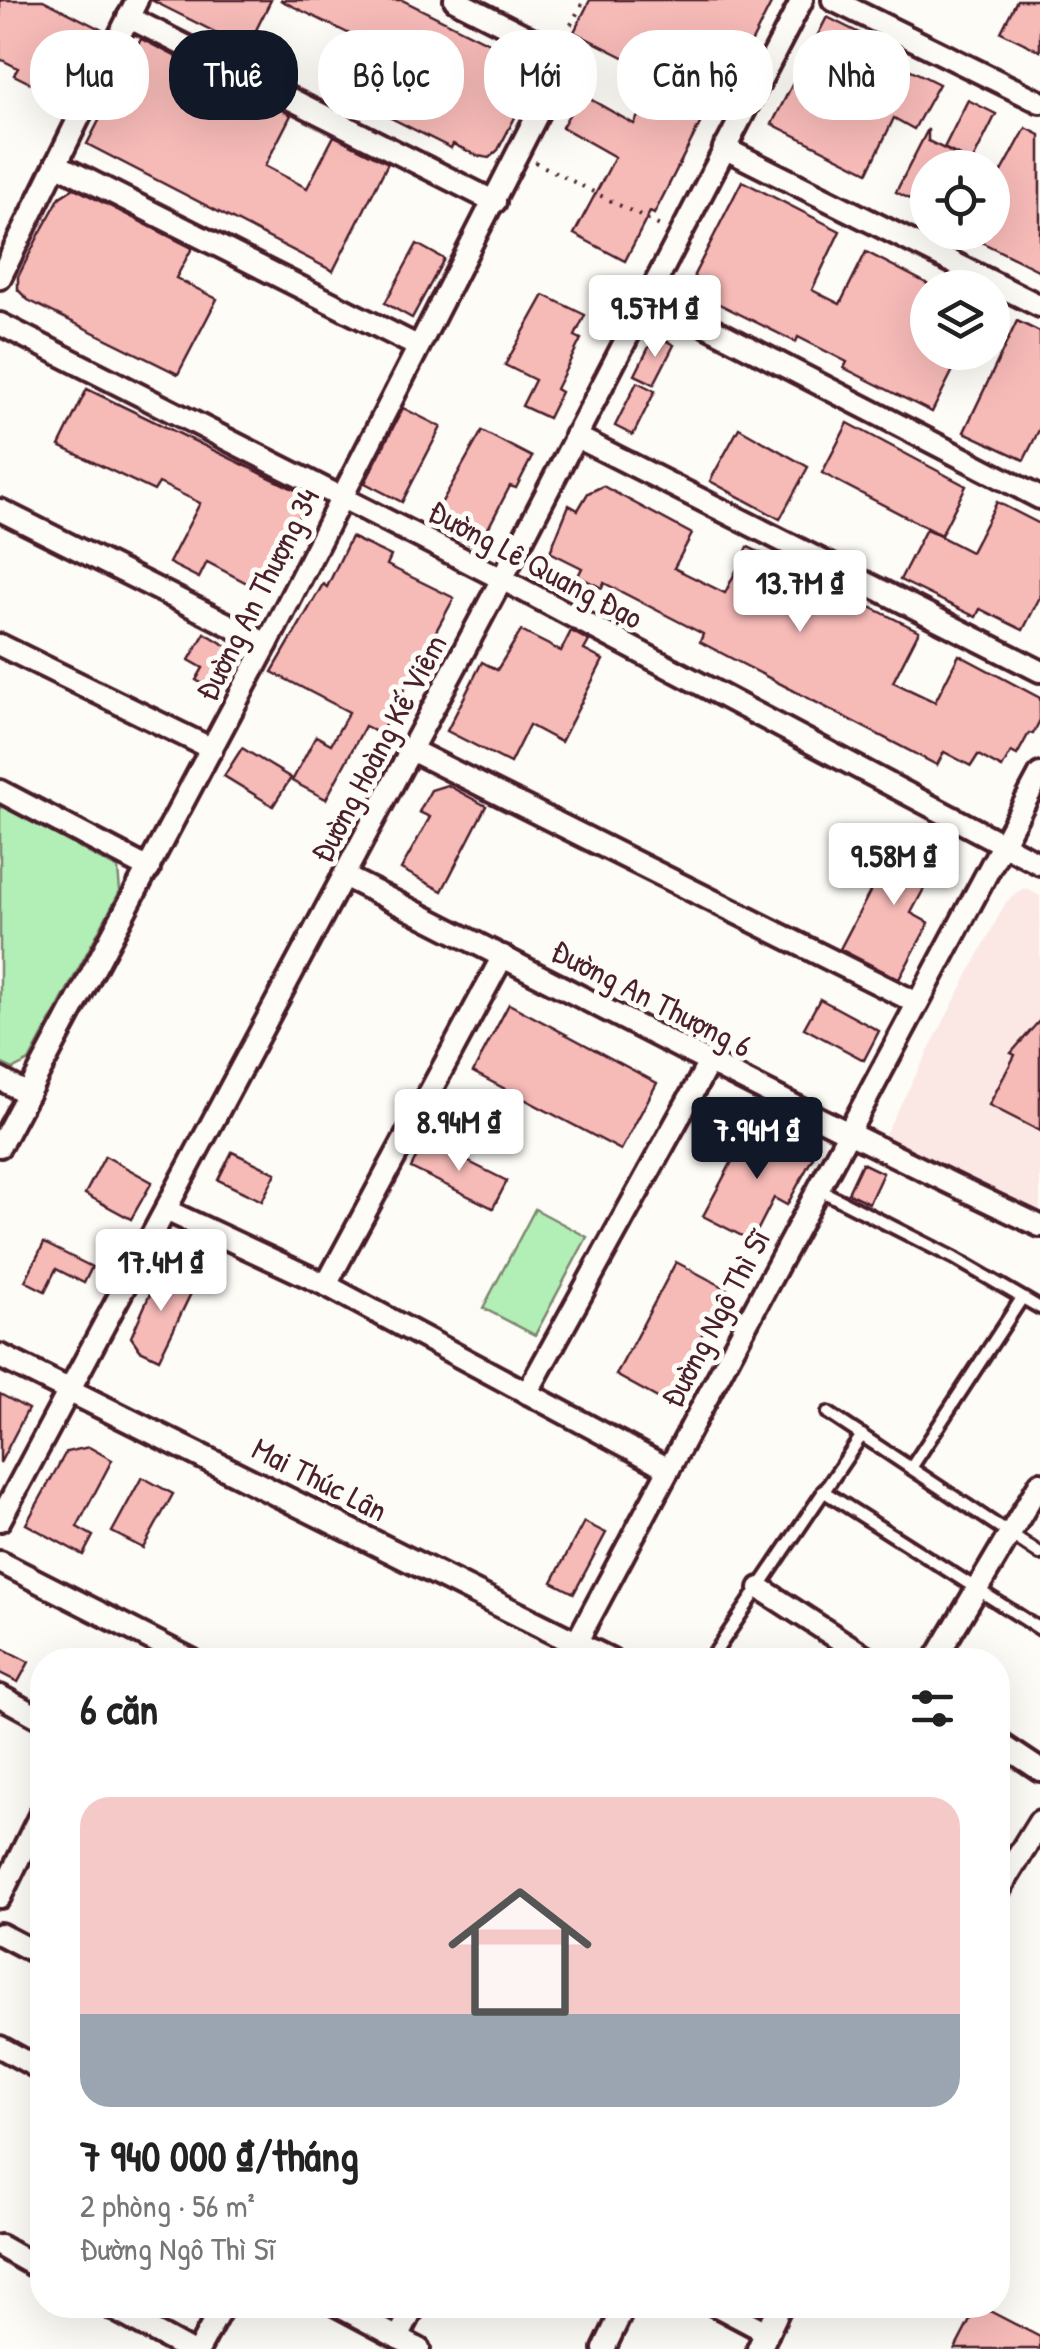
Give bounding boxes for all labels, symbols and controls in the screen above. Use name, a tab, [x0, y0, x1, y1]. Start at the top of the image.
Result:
chip: Mua	[30, 30, 149, 120]
chip: Thuê	[169, 30, 298, 120]
chip: Bộ lọc	[318, 30, 464, 120]
chip: Mới	[484, 30, 597, 120]
chip: Căn hộ	[617, 30, 773, 120]
chip: Nhà	[793, 30, 910, 120]
map controls	[910, 150, 1010, 370]
button: locate	[910, 150, 1010, 250]
button: layers	[910, 270, 1010, 370]
pin: 9.57M ₫	[563, 275, 747, 360]
text: 9.57M ₫	[611, 286, 699, 329]
street label: Đường An Thượng 34	[185, 480, 329, 708]
street label: Đường Lê Quang Đạo	[421, 489, 651, 639]
pin: 13.7M ₫	[708, 550, 892, 635]
text: 13.7M ₫	[755, 561, 845, 604]
street label: Đường Hoàng Kế Viêm	[300, 627, 456, 869]
pin: 9.58M ₫	[802, 823, 986, 908]
text: 9.58M ₫	[851, 834, 937, 877]
street label: Đường An Thượng 6	[544, 929, 760, 1067]
pin: 8.94M ₫	[367, 1089, 551, 1174]
pin: 7.94M ₫	[665, 1097, 849, 1182]
text: 8.94M ₫	[417, 1100, 501, 1143]
text: 7.94M ₫	[714, 1108, 800, 1151]
street label: Đường Ngô Thì Sĩ	[650, 1221, 780, 1414]
pin: 17.4M ₫	[69, 1229, 253, 1314]
text: 17.4M ₫	[118, 1240, 204, 1283]
street label: Mai Thúc Lân	[245, 1427, 395, 1531]
text: 6 căn	[80, 1680, 158, 1737]
icon: filters	[905, 1681, 960, 1736]
icon: home	[430, 1862, 610, 2042]
text: 7 940 000 ₫/tháng	[80, 2127, 359, 2184]
text: 2 phòng · 56 m²	[80, 2184, 255, 2227]
text: Đường Ngô Thì Sĩ	[80, 2227, 276, 2270]

